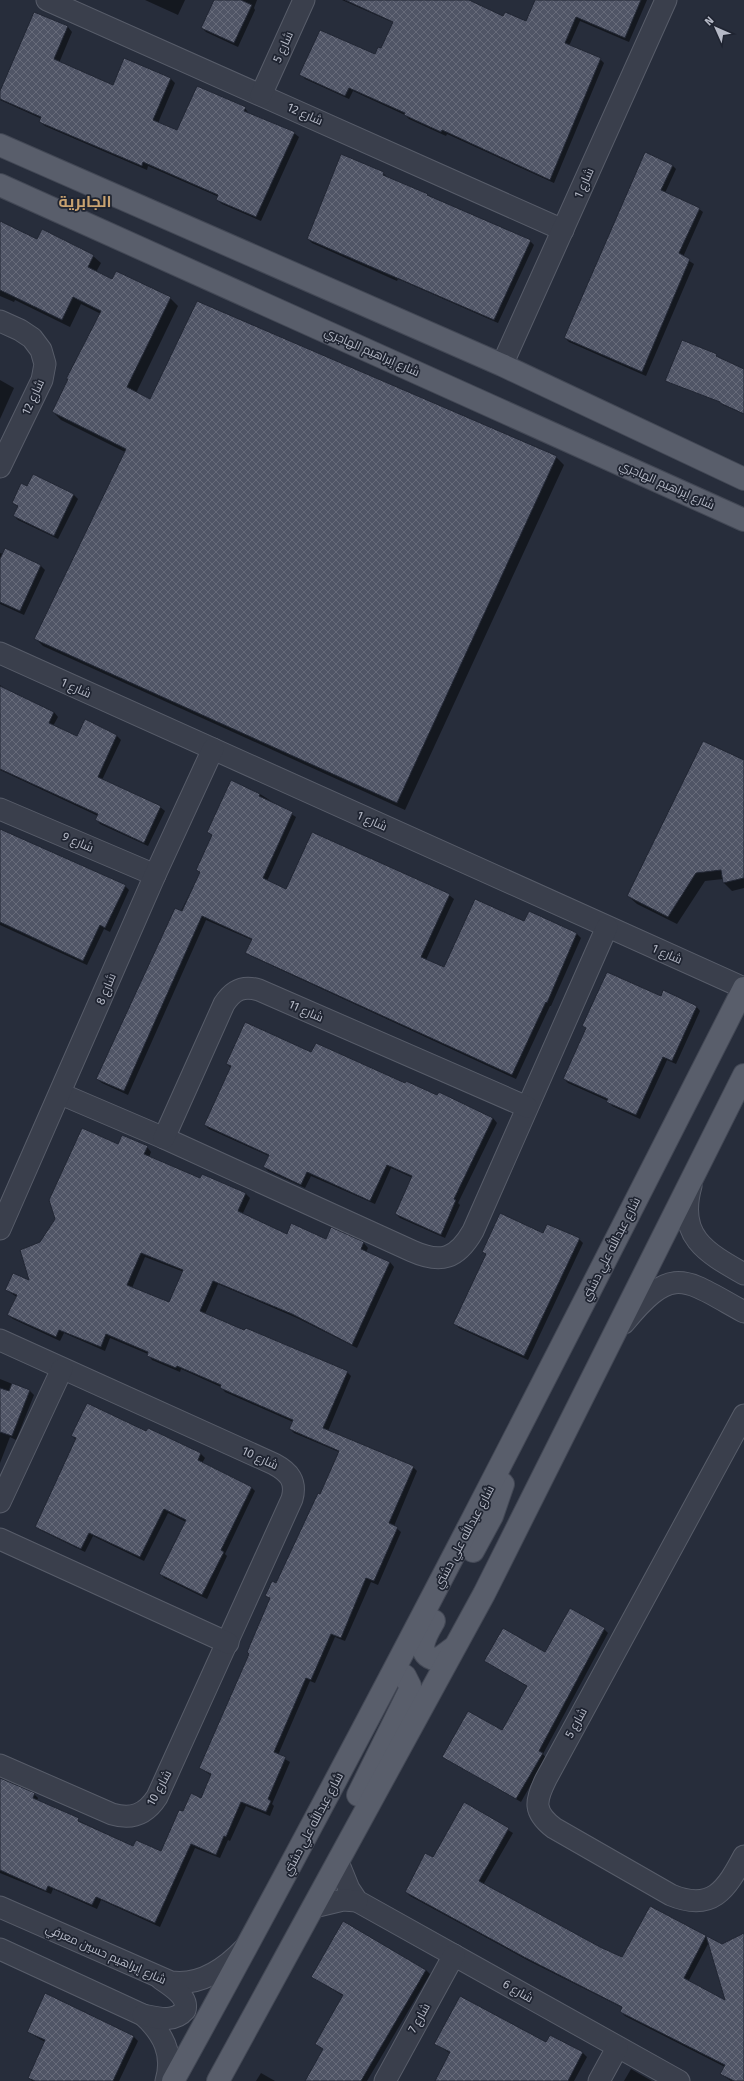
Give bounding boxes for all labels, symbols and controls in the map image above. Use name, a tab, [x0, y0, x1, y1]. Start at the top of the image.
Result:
north arrow	[696, 8, 736, 48]
text: N	[702, 14, 716, 28]
street label: شارع 5	[270, 29, 297, 65]
street label: شارع 12	[285, 100, 325, 129]
street label: شارع 1	[571, 166, 598, 201]
district label: الجابرية	[58, 192, 112, 211]
street label: شارع إبراهيم الهاجري	[321, 325, 422, 382]
street label: شارع 12	[19, 377, 48, 417]
street label: شارع إبراهيم الهاجري	[616, 458, 717, 515]
street label: شارع 1	[58, 675, 93, 702]
street label: شارع 1	[354, 808, 389, 835]
street label: شارع 9	[60, 829, 96, 856]
street label: شارع 1	[649, 941, 684, 968]
street label: شارع 8	[93, 971, 120, 1007]
street label: شارع 11	[286, 997, 326, 1026]
street label: شارع عبدالله علي دشتي	[578, 1194, 646, 1305]
street label: شارع 10	[239, 1444, 280, 1473]
street label: شارع عبدالله علي دشتي	[430, 1483, 500, 1592]
street label: شارع 5	[562, 1705, 591, 1741]
street label: شارع 10	[144, 1768, 175, 1809]
street label: شارع عبدالله علي دشتي	[279, 1770, 349, 1879]
street label: شارع إبراهيم حسين معرفي	[42, 1921, 168, 1990]
street label: شارع 6	[500, 1977, 536, 2006]
street label: شارع 7	[405, 2001, 434, 2036]

